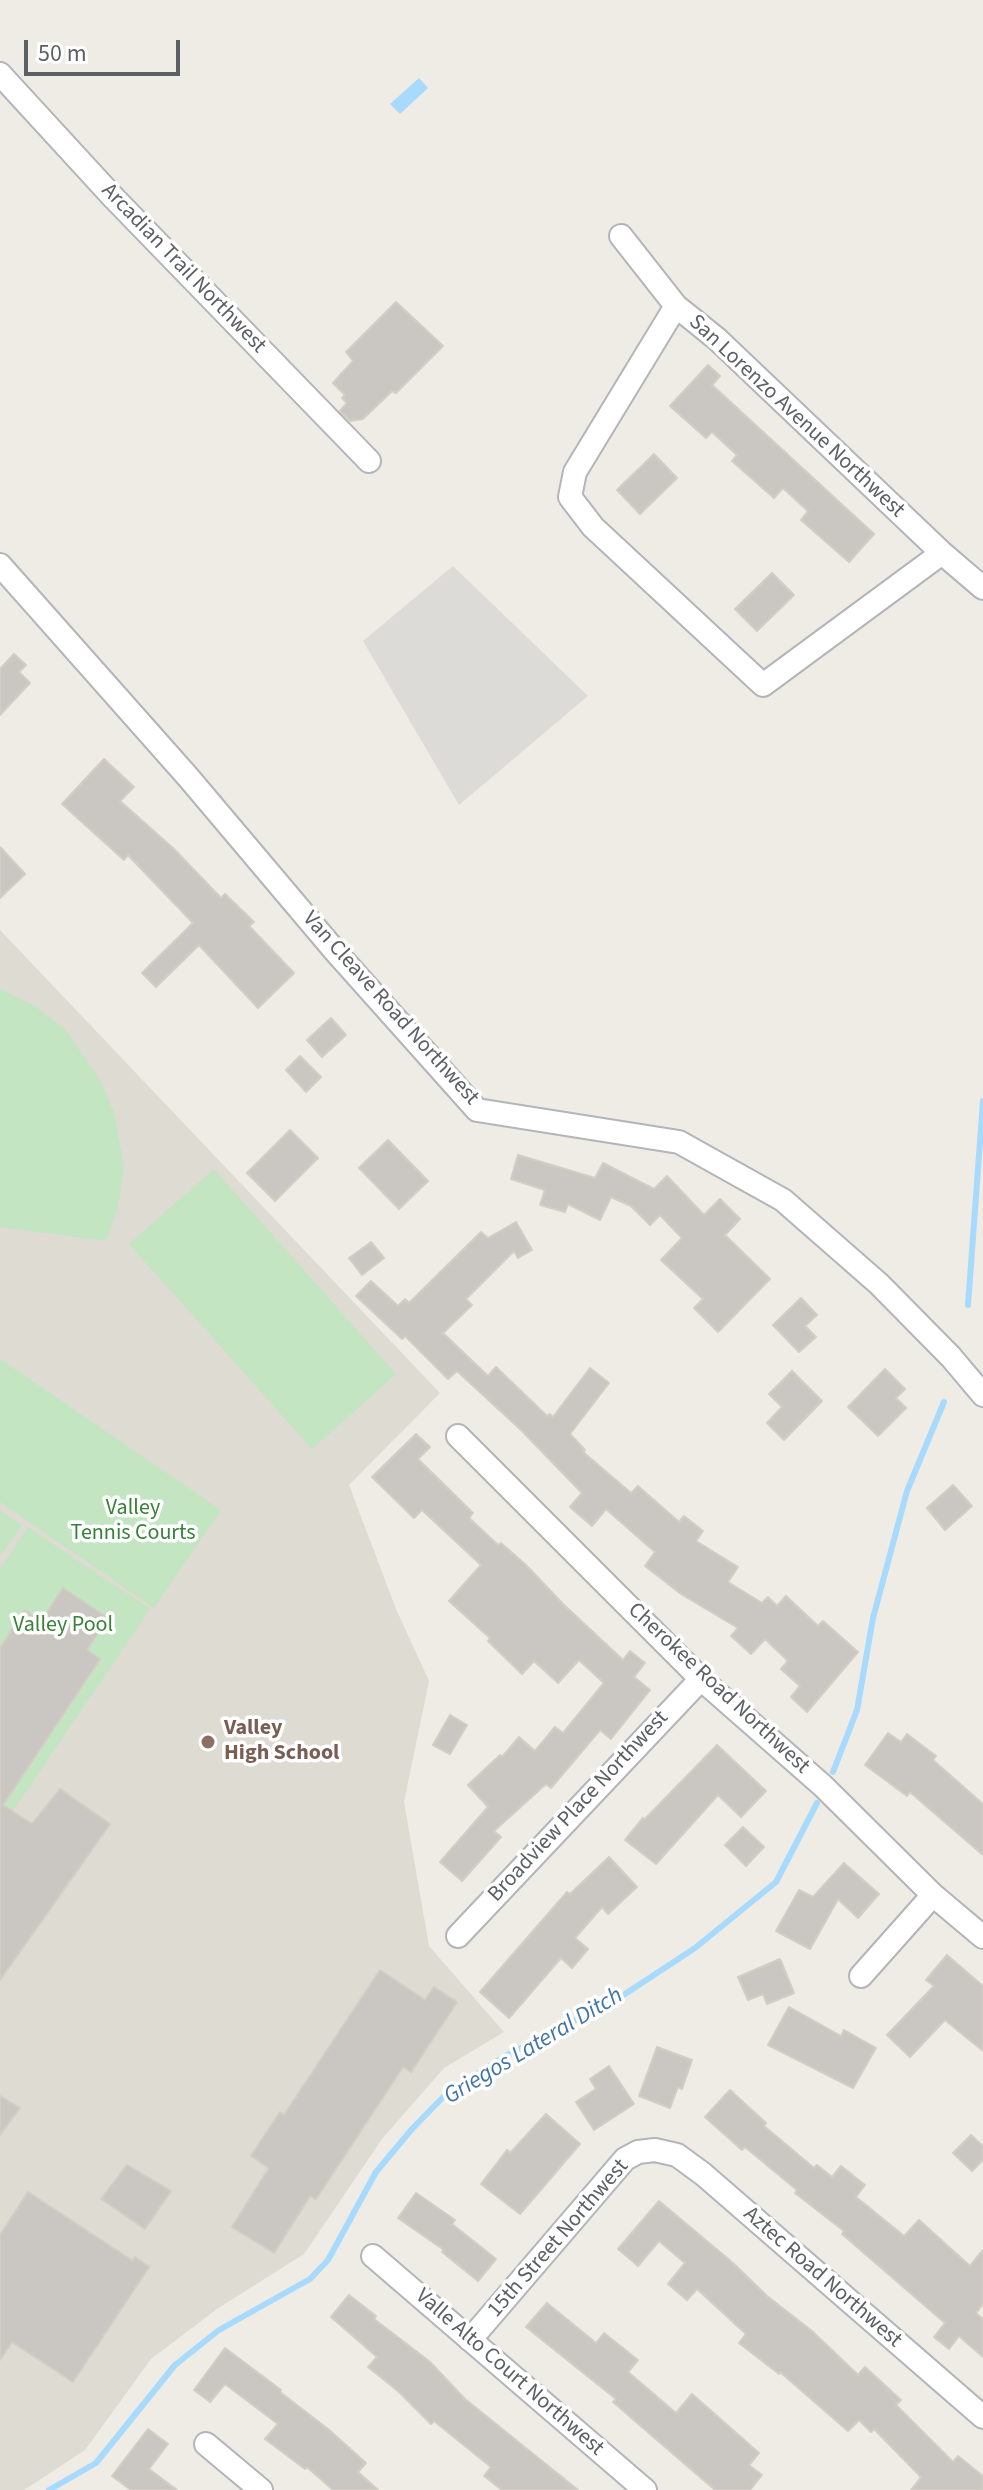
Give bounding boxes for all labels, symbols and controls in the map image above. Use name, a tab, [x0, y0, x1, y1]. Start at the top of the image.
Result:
scale bar	[28, 24, 184, 74]
text: 50 m	[38, 36, 87, 71]
street label: Arcadian Trail Northwest	[95, 179, 271, 359]
street label: San Lorenzo Avenue Northwest	[683, 310, 909, 524]
street label: Van Cleave Road Northwest	[296, 907, 484, 1111]
park label: Valley Tennis Courts	[71, 1496, 195, 1548]
street label: Cherokee Road Northwest	[622, 1598, 814, 1780]
park label: Valley Pool	[13, 1613, 113, 1639]
street label: Broadview Place Northwest	[483, 1706, 675, 1908]
place label: Valley High School	[224, 1716, 339, 1768]
marker: Valley High School	[199, 1733, 217, 1751]
water label: Griegos Lateral Ditch	[439, 1982, 629, 2112]
street label: 15th Street Northwest	[483, 2154, 635, 2324]
street label: Aztec Road Northwest	[737, 2202, 907, 2354]
street label: Valle Alto Court Northwest	[409, 2284, 609, 2462]

